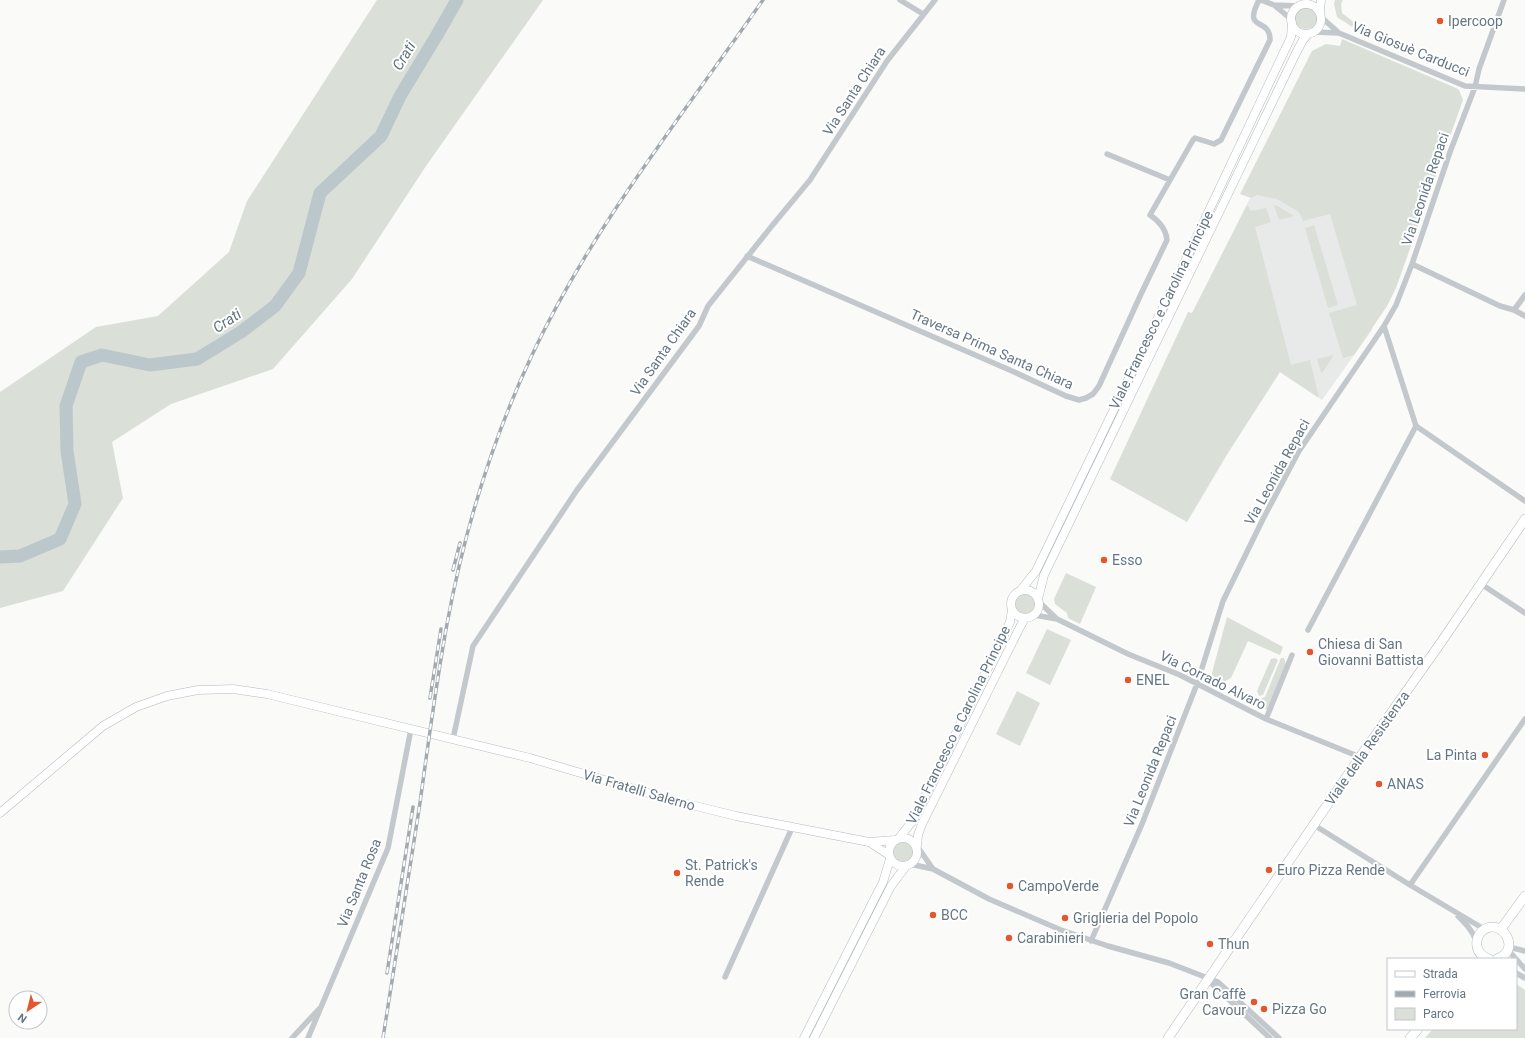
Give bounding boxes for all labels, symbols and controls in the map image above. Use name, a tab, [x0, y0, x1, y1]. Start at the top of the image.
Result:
place label: Ipercoop	[1448, 13, 1503, 29]
marker: Ipercoop	[1435, 16, 1445, 26]
street label: Via Giosuè Carducci	[1350, 18, 1472, 80]
water label: Crati	[388, 38, 420, 74]
street label: Via Santa Chiara	[819, 44, 889, 138]
street label: Via Leonida Repaci	[1398, 130, 1452, 248]
street label: Viale Francesco e Carolina Principe	[1106, 208, 1216, 412]
water label: Crati	[209, 305, 245, 337]
street label: Via Santa Chiara	[627, 305, 699, 399]
street label: Traversa Prima Santa Chiara	[908, 306, 1076, 392]
street label: Via Leonida Repaci	[1241, 416, 1313, 528]
place label: Esso	[1112, 552, 1142, 568]
marker: Esso	[1099, 555, 1109, 565]
street label: Viale Francesco e Carolina Principe	[903, 623, 1013, 827]
place label: Chiesa di San Giovanni Battista	[1318, 636, 1424, 668]
street label: Via Corrado Alvaro	[1157, 647, 1269, 713]
marker: Chiesa di San Giovanni Battista	[1305, 647, 1315, 657]
place label: ENEL	[1136, 672, 1170, 688]
marker: ENEL	[1123, 675, 1133, 685]
street label: Viale della Resistenza	[1322, 688, 1412, 808]
street label: Via Leonida Repaci	[1120, 713, 1180, 829]
place label: La Pinta	[1426, 747, 1477, 763]
marker: La Pinta	[1480, 750, 1490, 760]
street label: Via Fratelli Salerno	[581, 766, 697, 814]
place label: ANAS	[1387, 776, 1424, 792]
marker: ANAS	[1374, 779, 1384, 789]
street label: Via Santa Rosa	[334, 836, 384, 930]
place label: St. Patrick's Rende	[685, 857, 758, 889]
place label: Euro Pizza Rende	[1277, 862, 1385, 878]
marker: Euro Pizza Rende	[1264, 865, 1274, 875]
marker: St. Patrick's Rende	[672, 868, 682, 878]
place label: CampoVerde	[1018, 878, 1099, 894]
marker: CampoVerde	[1005, 881, 1015, 891]
place label: BCC	[941, 907, 968, 923]
marker: BCC	[928, 910, 938, 920]
place label: Griglieria del Popolo	[1073, 910, 1198, 926]
marker: Griglieria del Popolo	[1060, 913, 1070, 923]
place label: Carabinieri	[1017, 930, 1084, 946]
marker: Carabinieri	[1004, 933, 1014, 943]
place label: Thun	[1218, 936, 1250, 952]
marker: Thun	[1205, 939, 1215, 949]
legend	[1387, 958, 1517, 1030]
text: Strada	[1423, 967, 1458, 981]
place label: Gran Caffè Cavour	[1179, 986, 1246, 1018]
text: Ferrovia	[1423, 987, 1466, 1001]
north arrow	[8, 990, 48, 1030]
marker: Gran Caffè Cavour	[1249, 997, 1259, 1007]
place label: Pizza Go	[1272, 1001, 1327, 1017]
marker: Pizza Go	[1259, 1004, 1269, 1014]
text: Parco	[1423, 1007, 1454, 1021]
text: N	[15, 1010, 29, 1025]

